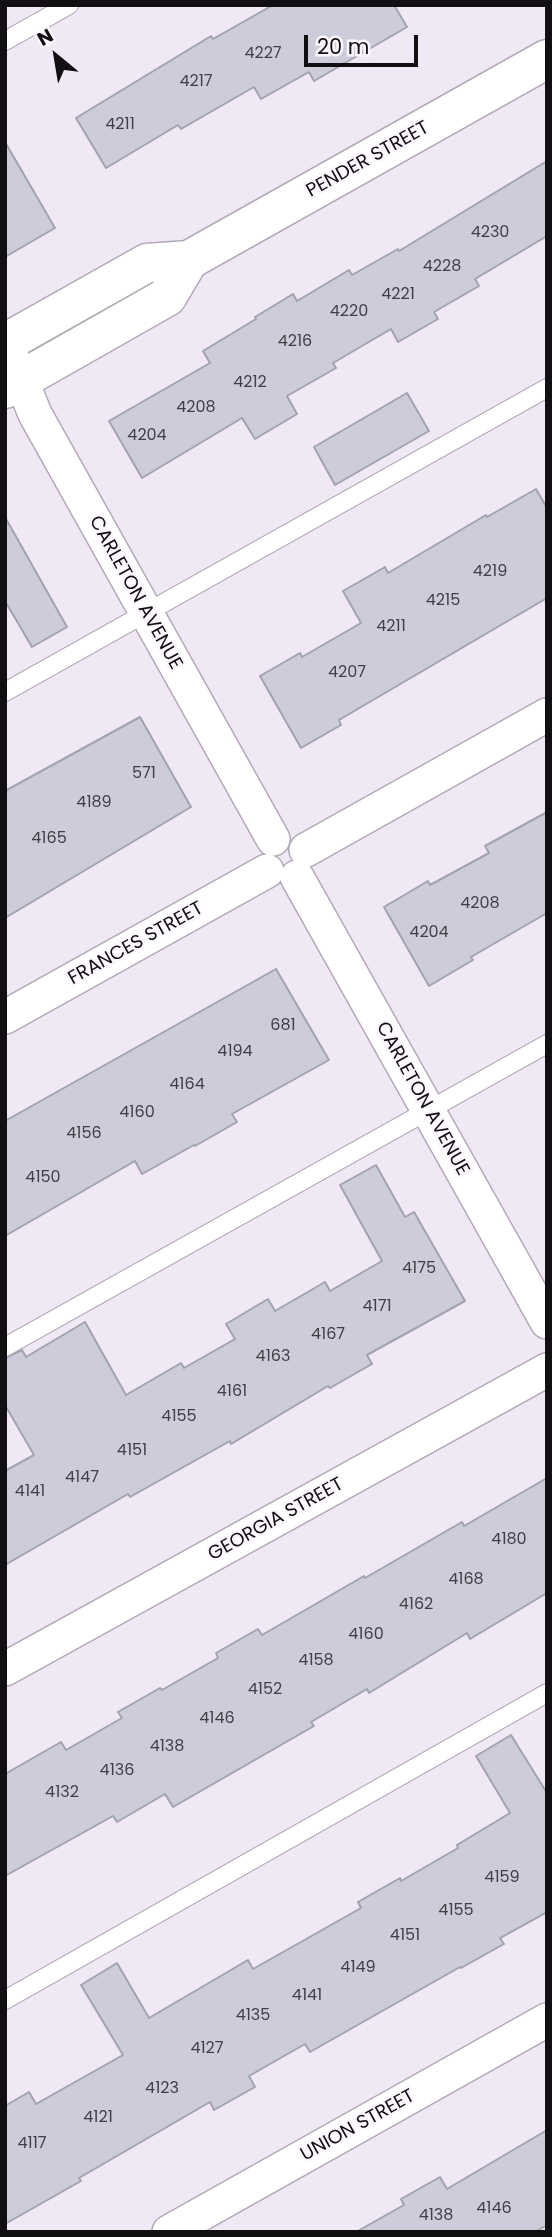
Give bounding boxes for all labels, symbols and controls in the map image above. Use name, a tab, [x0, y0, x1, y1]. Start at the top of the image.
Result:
north arrow	[21, 21, 91, 91]
scale bar	[307, 21, 421, 65]
text: N	[32, 22, 58, 53]
text: 20 m	[317, 32, 370, 61]
house number: 4227	[244, 44, 282, 64]
house number: 4217	[179, 72, 213, 92]
house number: 4211	[105, 115, 135, 135]
street label: PENDER STREET	[303, 117, 433, 203]
house number: 4230	[471, 223, 509, 243]
house number: 4228	[423, 257, 461, 277]
house number: 4221	[381, 285, 415, 305]
house number: 4220	[330, 302, 368, 322]
house number: 4216	[278, 332, 312, 352]
house number: 4212	[233, 373, 267, 393]
house number: 4208	[176, 398, 216, 418]
house number: 4204	[127, 426, 167, 446]
street label: CARLETON AVENUE	[83, 512, 187, 674]
house number: 4219	[473, 562, 507, 582]
house number: 4215	[426, 591, 460, 611]
house number: 4211	[376, 617, 406, 637]
house number: 4207	[328, 663, 366, 683]
house number: 571	[132, 764, 156, 784]
house number: 4189	[76, 793, 112, 813]
house number: 4165	[31, 829, 67, 849]
house number: 4208	[460, 894, 500, 914]
street label: FRANCES STREET	[65, 898, 207, 990]
house number: 4204	[409, 923, 449, 943]
house number: 681	[270, 1016, 296, 1036]
street label: CARLETON AVENUE	[370, 1018, 474, 1180]
house number: 4194	[217, 1042, 253, 1062]
house number: 4164	[169, 1075, 205, 1095]
house number: 4160	[119, 1103, 155, 1123]
house number: 4156	[66, 1124, 102, 1144]
house number: 4150	[25, 1168, 61, 1188]
house number: 4175	[402, 1259, 436, 1279]
house number: 4171	[362, 1297, 392, 1317]
house number: 4167	[311, 1325, 345, 1345]
house number: 4163	[256, 1347, 290, 1367]
house number: 4161	[217, 1382, 247, 1402]
house number: 4155	[161, 1407, 197, 1427]
house number: 4151	[117, 1441, 147, 1461]
house number: 4147	[65, 1468, 99, 1488]
street label: GEORGIA STREET	[204, 1473, 348, 1567]
house number: 4141	[15, 1482, 45, 1502]
house number: 4180	[491, 1530, 527, 1550]
house number: 4168	[448, 1570, 484, 1590]
house number: 4162	[399, 1595, 433, 1615]
house number: 4160	[348, 1625, 384, 1645]
house number: 4158	[298, 1651, 334, 1671]
house number: 4152	[248, 1680, 282, 1700]
house number: 4146	[199, 1709, 235, 1729]
house number: 4138	[150, 1737, 184, 1757]
house number: 4136	[100, 1761, 134, 1781]
house number: 4132	[45, 1783, 79, 1803]
house number: 4159	[484, 1868, 520, 1888]
house number: 4155	[438, 1901, 474, 1921]
house number: 4151	[390, 1926, 420, 1946]
house number: 4149	[340, 1958, 376, 1978]
house number: 4141	[292, 1986, 322, 2006]
house number: 4135	[236, 2006, 270, 2026]
house number: 4127	[190, 2039, 224, 2059]
house number: 4123	[145, 2079, 179, 2099]
street label: UNION STREET	[297, 2085, 419, 2167]
house number: 4121	[83, 2108, 113, 2128]
house number: 4117	[17, 2134, 47, 2154]
house number: 4146	[476, 2199, 512, 2219]
house number: 4138	[419, 2206, 453, 2226]

